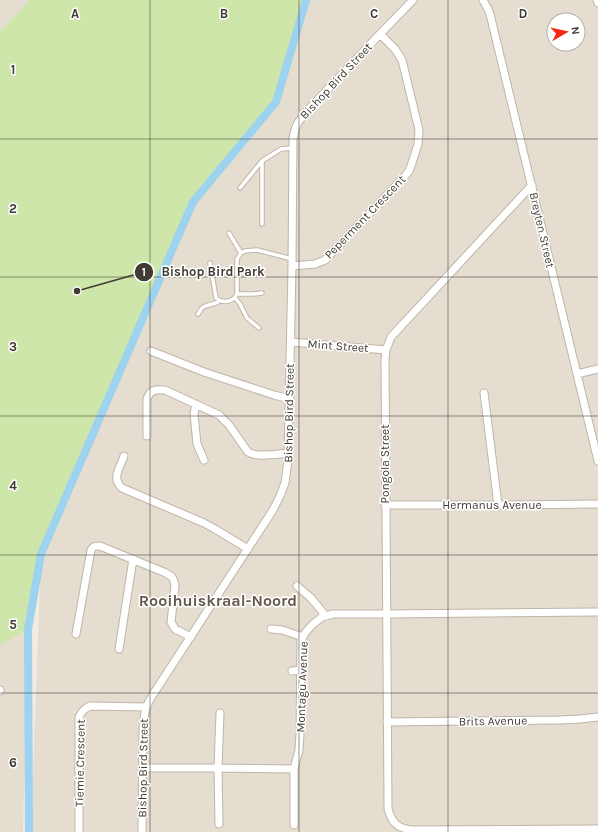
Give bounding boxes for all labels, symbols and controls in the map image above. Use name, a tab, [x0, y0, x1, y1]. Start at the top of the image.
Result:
text: A	[71, 6, 79, 21]
text: B	[220, 6, 228, 21]
text: C	[370, 6, 378, 21]
text: D	[519, 6, 528, 21]
north arrow	[546, 12, 586, 52]
text: N	[568, 26, 582, 35]
street label: Bishop Bird Street	[297, 40, 375, 122]
text: 1	[11, 62, 15, 77]
street label: Peperment Crescent	[322, 172, 409, 262]
street label: Breyten Street	[526, 191, 558, 270]
text: 2	[9, 201, 17, 216]
callout: Bishop Bird Park	[134, 259, 273, 284]
text: Bishop Bird Park	[161, 264, 265, 279]
text: 1	[142, 265, 146, 279]
street label: Mint Street	[307, 337, 370, 355]
text: 3	[9, 339, 17, 354]
street label: Bishop Bird Street	[281, 363, 297, 463]
street label: Pongola Street	[378, 424, 392, 504]
text: 4	[9, 478, 17, 493]
street label: Hermanus Avenue	[442, 498, 542, 512]
district label: Rooihuiskraal-Noord	[139, 591, 297, 610]
text: 5	[9, 617, 17, 632]
street label: Montagu Avenue	[293, 641, 311, 733]
street label: Brits Avenue	[459, 713, 527, 729]
street label: Tiemie Crescent	[72, 718, 88, 807]
street label: Bishop Bird Street	[135, 718, 151, 818]
text: 6	[9, 755, 17, 770]

